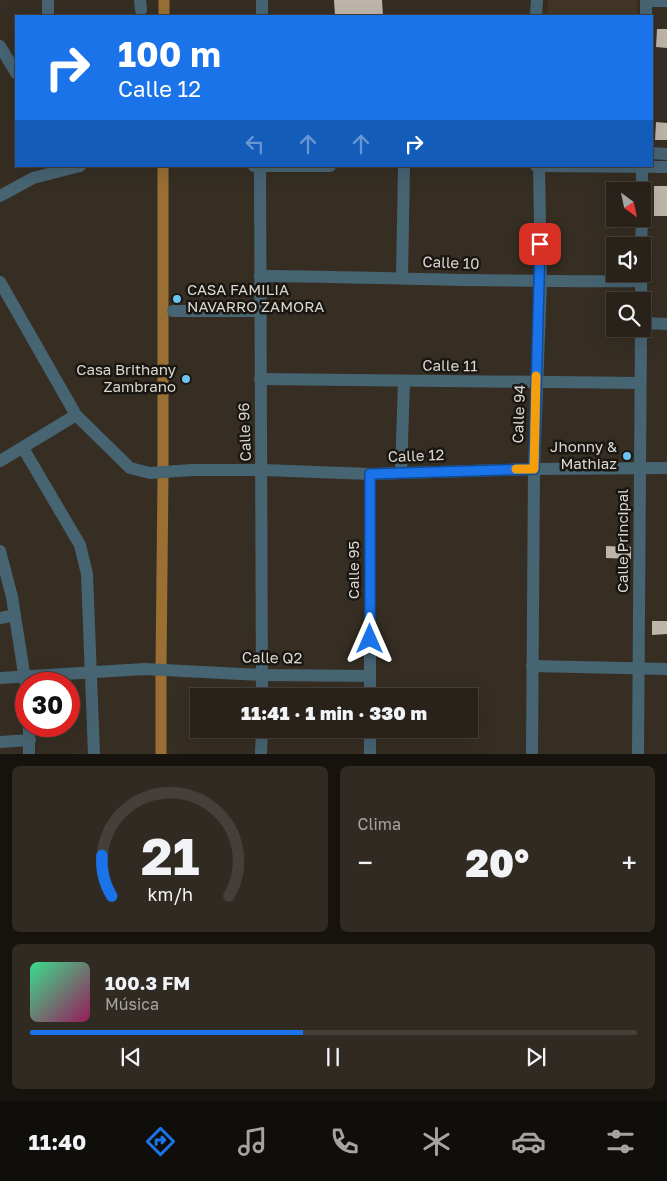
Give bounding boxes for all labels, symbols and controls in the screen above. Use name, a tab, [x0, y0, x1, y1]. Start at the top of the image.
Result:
text: 100 m	[118, 33, 221, 75]
icon: right	[35, 35, 100, 100]
text: Calle 12	[118, 75, 201, 102]
icon: left	[241, 130, 269, 158]
icon: ahead	[294, 130, 322, 158]
icon: ahead	[347, 130, 375, 158]
icon: right	[400, 130, 428, 158]
north arrow	[606, 182, 651, 228]
map controls	[606, 182, 651, 337]
pin	[519, 223, 561, 265]
icon: arrive	[526, 230, 554, 258]
button: sound	[606, 237, 651, 282]
street label: Calle 10	[422, 252, 480, 272]
place label: CASA FAMILIA NAVARRO ZAMORA	[187, 280, 324, 315]
button: search	[606, 292, 651, 337]
marker: CASA FAMILIA NAVARRO ZAMORA	[171, 293, 183, 305]
street label: Calle 11	[422, 356, 478, 374]
place label: Casa Brithany Zambrano	[76, 360, 177, 395]
marker: Casa Brithany Zambrano	[180, 373, 192, 385]
street label: Calle 94	[508, 384, 528, 444]
street label: Calle 96	[234, 402, 254, 462]
place label: Jhonny & Mathiaz	[550, 437, 617, 472]
street label: Calle 12	[387, 445, 445, 465]
marker: Jhonny & Mathiaz	[621, 450, 633, 462]
street label: Calle Principal	[613, 489, 631, 593]
street label: Calle 95	[344, 541, 362, 599]
position arrow	[343, 612, 395, 664]
street label: Calle Q2	[242, 647, 302, 667]
speed limit sign: 30	[15, 672, 80, 737]
text: 11:41 · 1 min · 330 m	[241, 701, 427, 724]
text: Clima	[358, 814, 401, 834]
text: 21	[140, 824, 199, 886]
text: 20°	[466, 840, 529, 885]
text: −	[358, 846, 373, 879]
text: +	[622, 846, 637, 879]
text: km/h	[147, 883, 192, 905]
text: 100.3 FM	[105, 971, 190, 994]
text: Música	[105, 994, 159, 1014]
icon: previous	[117, 1043, 145, 1071]
icon: pause	[319, 1043, 347, 1071]
icon: next	[522, 1043, 550, 1071]
icon: directions	[143, 1124, 178, 1159]
icon: music	[235, 1124, 270, 1159]
icon: phone	[327, 1124, 362, 1159]
icon: climate	[419, 1124, 454, 1159]
icon: car	[511, 1124, 546, 1159]
icon: filters	[603, 1124, 638, 1159]
text: 11:40	[29, 1128, 86, 1155]

